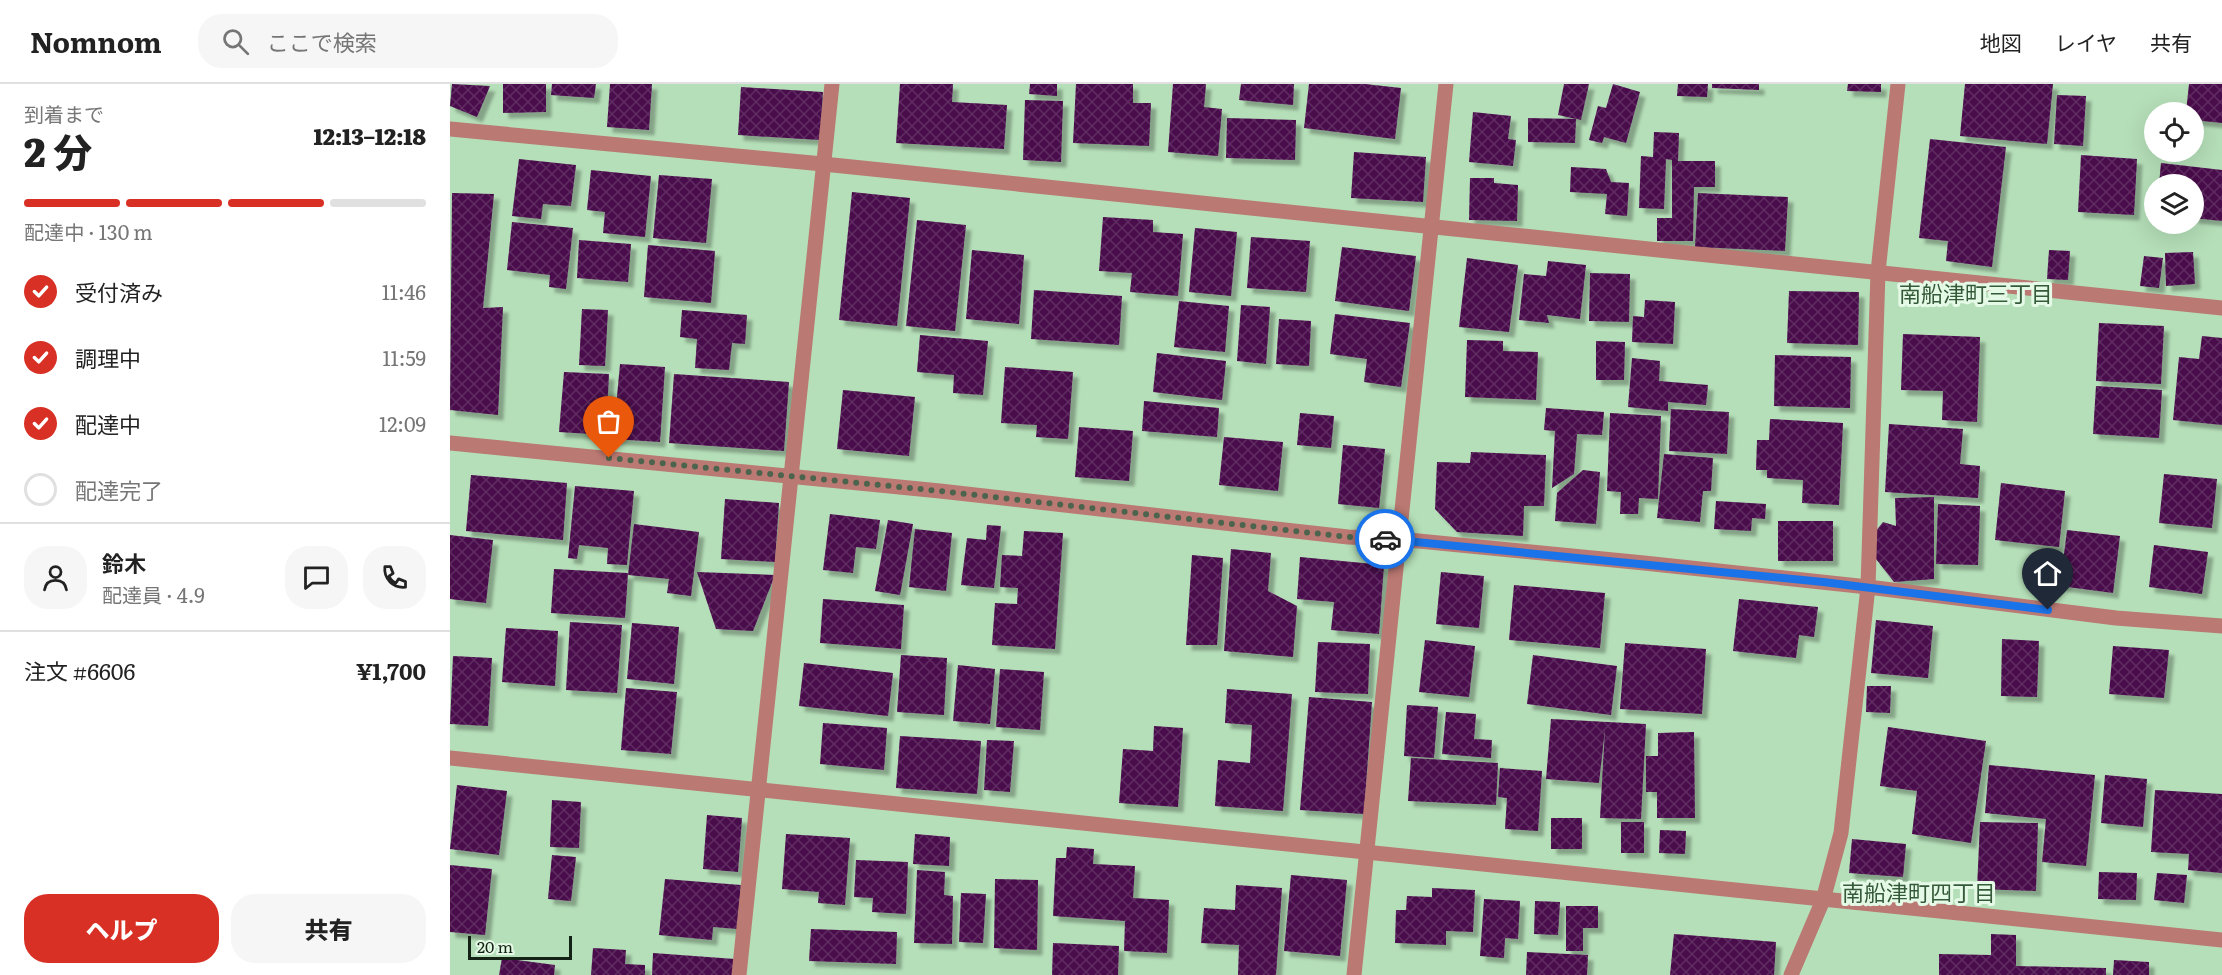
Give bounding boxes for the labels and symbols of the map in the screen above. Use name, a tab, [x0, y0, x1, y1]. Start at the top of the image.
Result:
district label: 南船津町三丁目	[1899, 276, 2053, 309]
pin	[583, 396, 634, 458]
courier	[1355, 509, 1415, 569]
pin	[2022, 548, 2073, 610]
district label: 南船津町四丁目	[1842, 875, 1996, 908]
scale bar	[468, 933, 572, 960]

